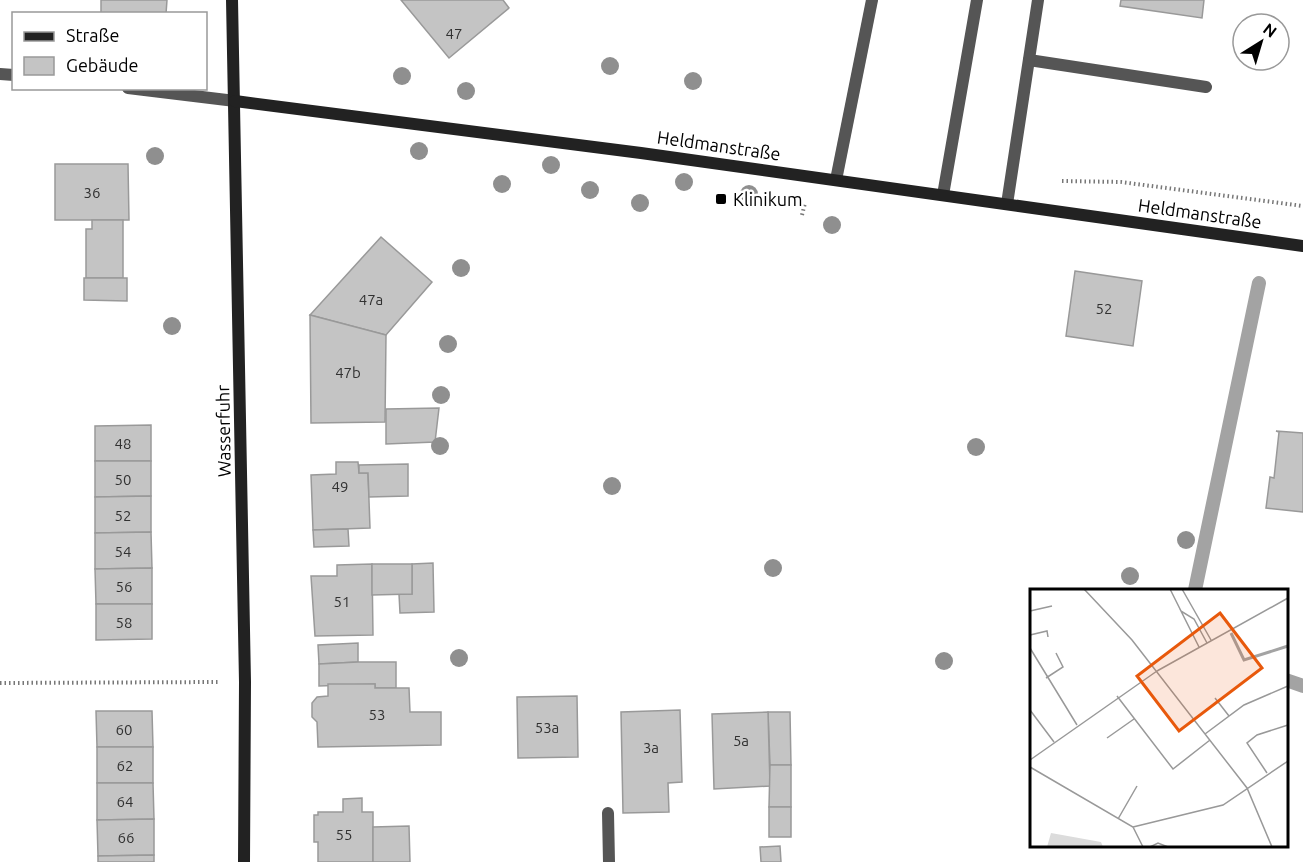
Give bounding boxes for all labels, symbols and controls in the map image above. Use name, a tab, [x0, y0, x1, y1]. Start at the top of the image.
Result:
legend	[12, 12, 207, 90]
north arrow	[1231, 12, 1291, 72]
text: N	[1260, 19, 1280, 41]
text: Straße	[66, 25, 119, 45]
house number: 47	[446, 25, 462, 42]
text: Gebäude	[66, 55, 138, 75]
street label: Heldmanstraße	[656, 126, 782, 164]
house number: 36	[84, 184, 100, 201]
place label: Klinikum	[733, 189, 803, 209]
marker: Klinikum	[714, 192, 728, 206]
street label: Heldmanstraße	[1137, 194, 1263, 232]
house number: 47a	[359, 291, 383, 308]
house number: 52	[1096, 300, 1112, 317]
house number: 47b	[335, 364, 361, 381]
street label: Wasserfuhr	[212, 385, 234, 477]
house number: 48	[115, 435, 131, 452]
house number: 50	[115, 471, 131, 488]
house number: 49	[332, 478, 348, 495]
house number: 52	[115, 507, 131, 524]
house number: 54	[115, 543, 131, 560]
house number: 56	[116, 578, 132, 595]
inset map	[1030, 589, 1288, 847]
house number: 51	[334, 593, 350, 610]
house number: 58	[116, 614, 132, 631]
house number: 53	[369, 706, 385, 723]
house number: 53a	[535, 719, 559, 736]
house number: 60	[116, 721, 132, 738]
house number: 5a	[733, 732, 749, 749]
house number: 3a	[643, 739, 659, 756]
house number: 62	[117, 757, 133, 774]
house number: 64	[117, 793, 133, 810]
house number: 55	[336, 826, 352, 843]
house number: 66	[118, 829, 134, 846]

